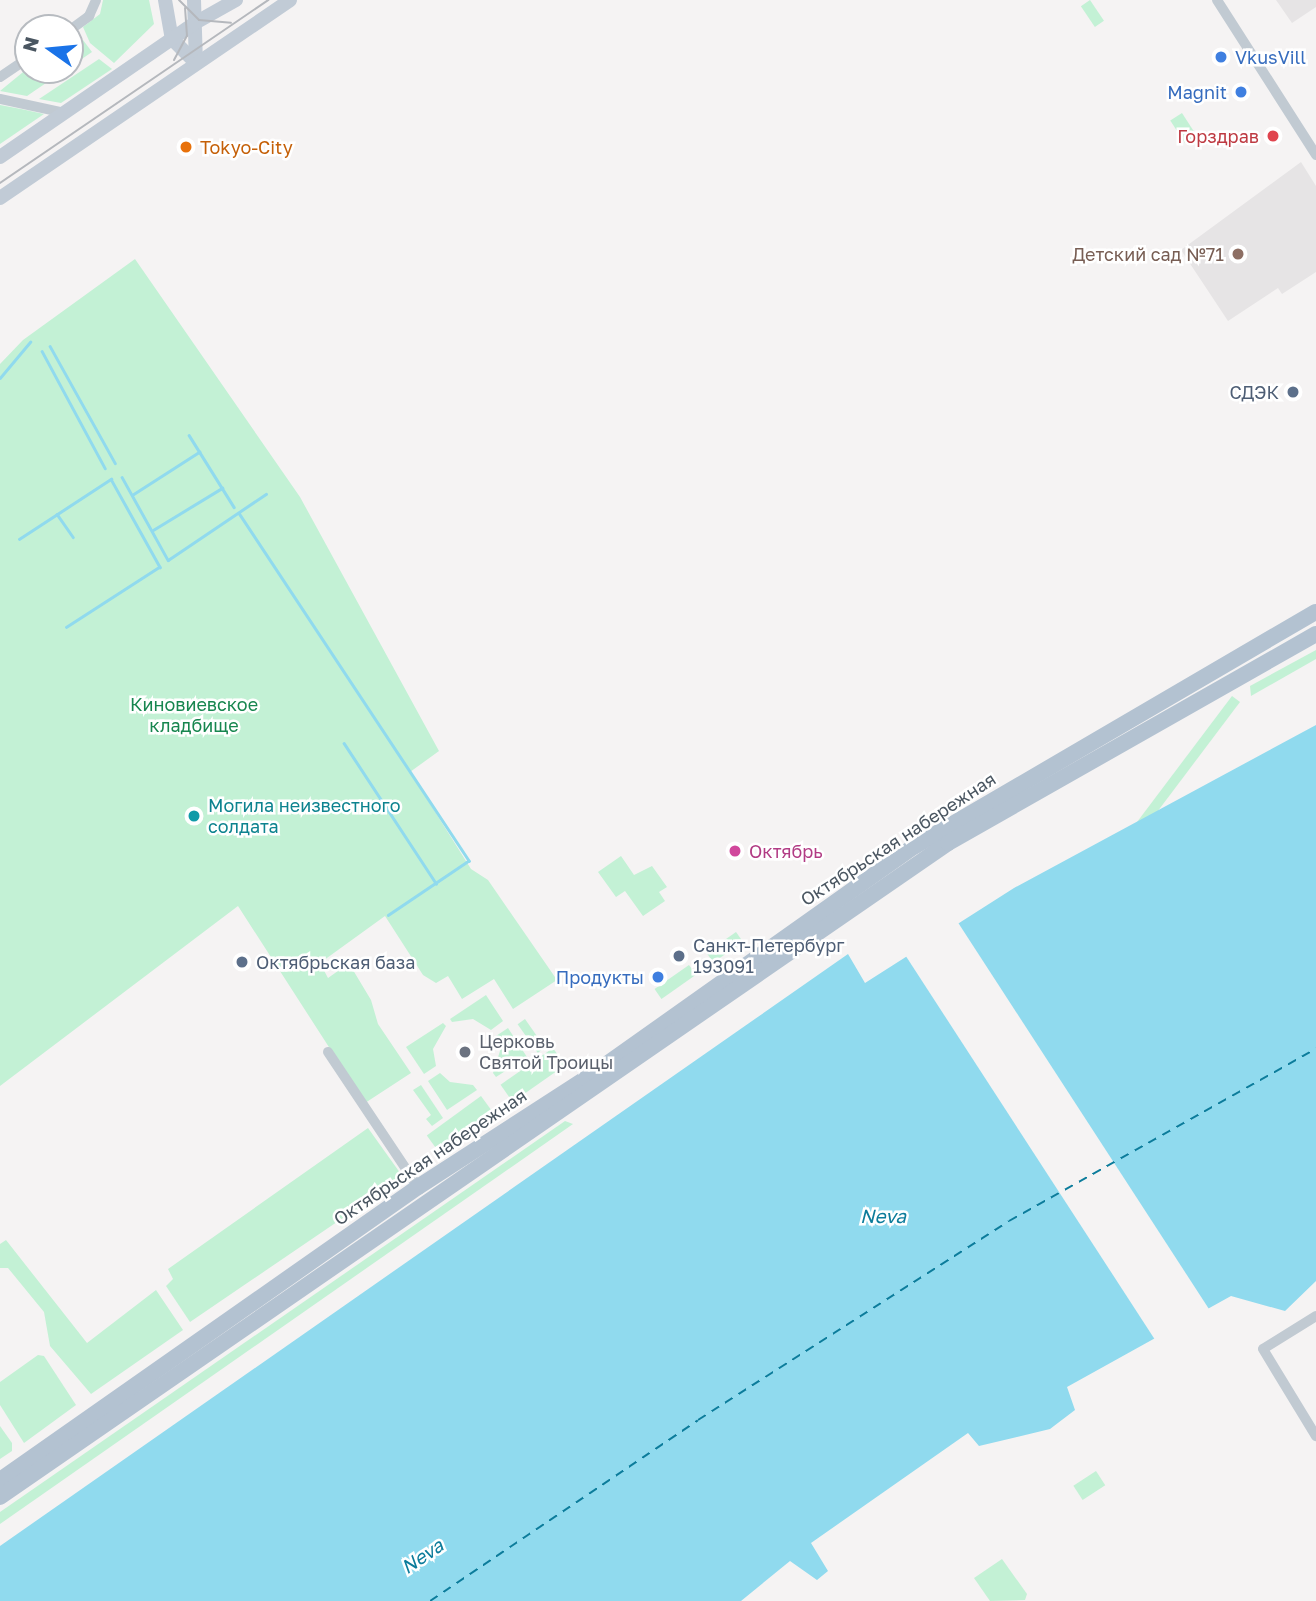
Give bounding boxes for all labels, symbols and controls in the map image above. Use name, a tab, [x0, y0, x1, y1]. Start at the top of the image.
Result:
north arrow	[14, 14, 84, 84]
text: N	[17, 34, 43, 54]
place label: VkusVill	[1235, 46, 1306, 68]
marker: VkusVill	[1213, 49, 1229, 65]
place label: Magnit	[1167, 81, 1227, 103]
marker: Magnit	[1233, 84, 1249, 100]
place label: Горздрав	[1177, 125, 1259, 147]
marker: Горздрав	[1265, 128, 1281, 144]
place label: Tokyo-City	[200, 136, 293, 158]
marker: Tokyo-City	[178, 139, 194, 155]
place label: Детский сад №71	[1072, 243, 1224, 265]
marker: Детский сад №71	[1230, 246, 1246, 262]
place label: СДЭК	[1230, 381, 1279, 403]
marker: СДЭК	[1285, 384, 1301, 400]
park label: Киновиевское кладбище	[130, 694, 258, 736]
street label: Октябрьская набережная	[796, 768, 1000, 910]
place label: Могила неизвестного солдата	[208, 795, 401, 838]
marker: Могила неизвестного солдата	[186, 808, 202, 824]
place label: Октябрь	[749, 840, 823, 862]
marker: Октябрь	[727, 843, 743, 859]
place label: Санкт-Петербург 193091	[693, 935, 845, 978]
marker: Санкт-Петербург 193091	[671, 948, 687, 964]
place label: Октябрьская база	[256, 951, 415, 973]
marker: Октябрьская база	[234, 954, 250, 970]
place label: Продукты	[556, 966, 644, 988]
marker: Продукты	[650, 969, 666, 985]
place label: Церковь Святой Троицы	[479, 1031, 613, 1074]
marker: Церковь Святой Троицы	[457, 1044, 473, 1060]
street label: Октябрьская набережная	[329, 1084, 531, 1230]
water label: Neva	[860, 1205, 906, 1227]
water label: Neva	[397, 1534, 447, 1578]

